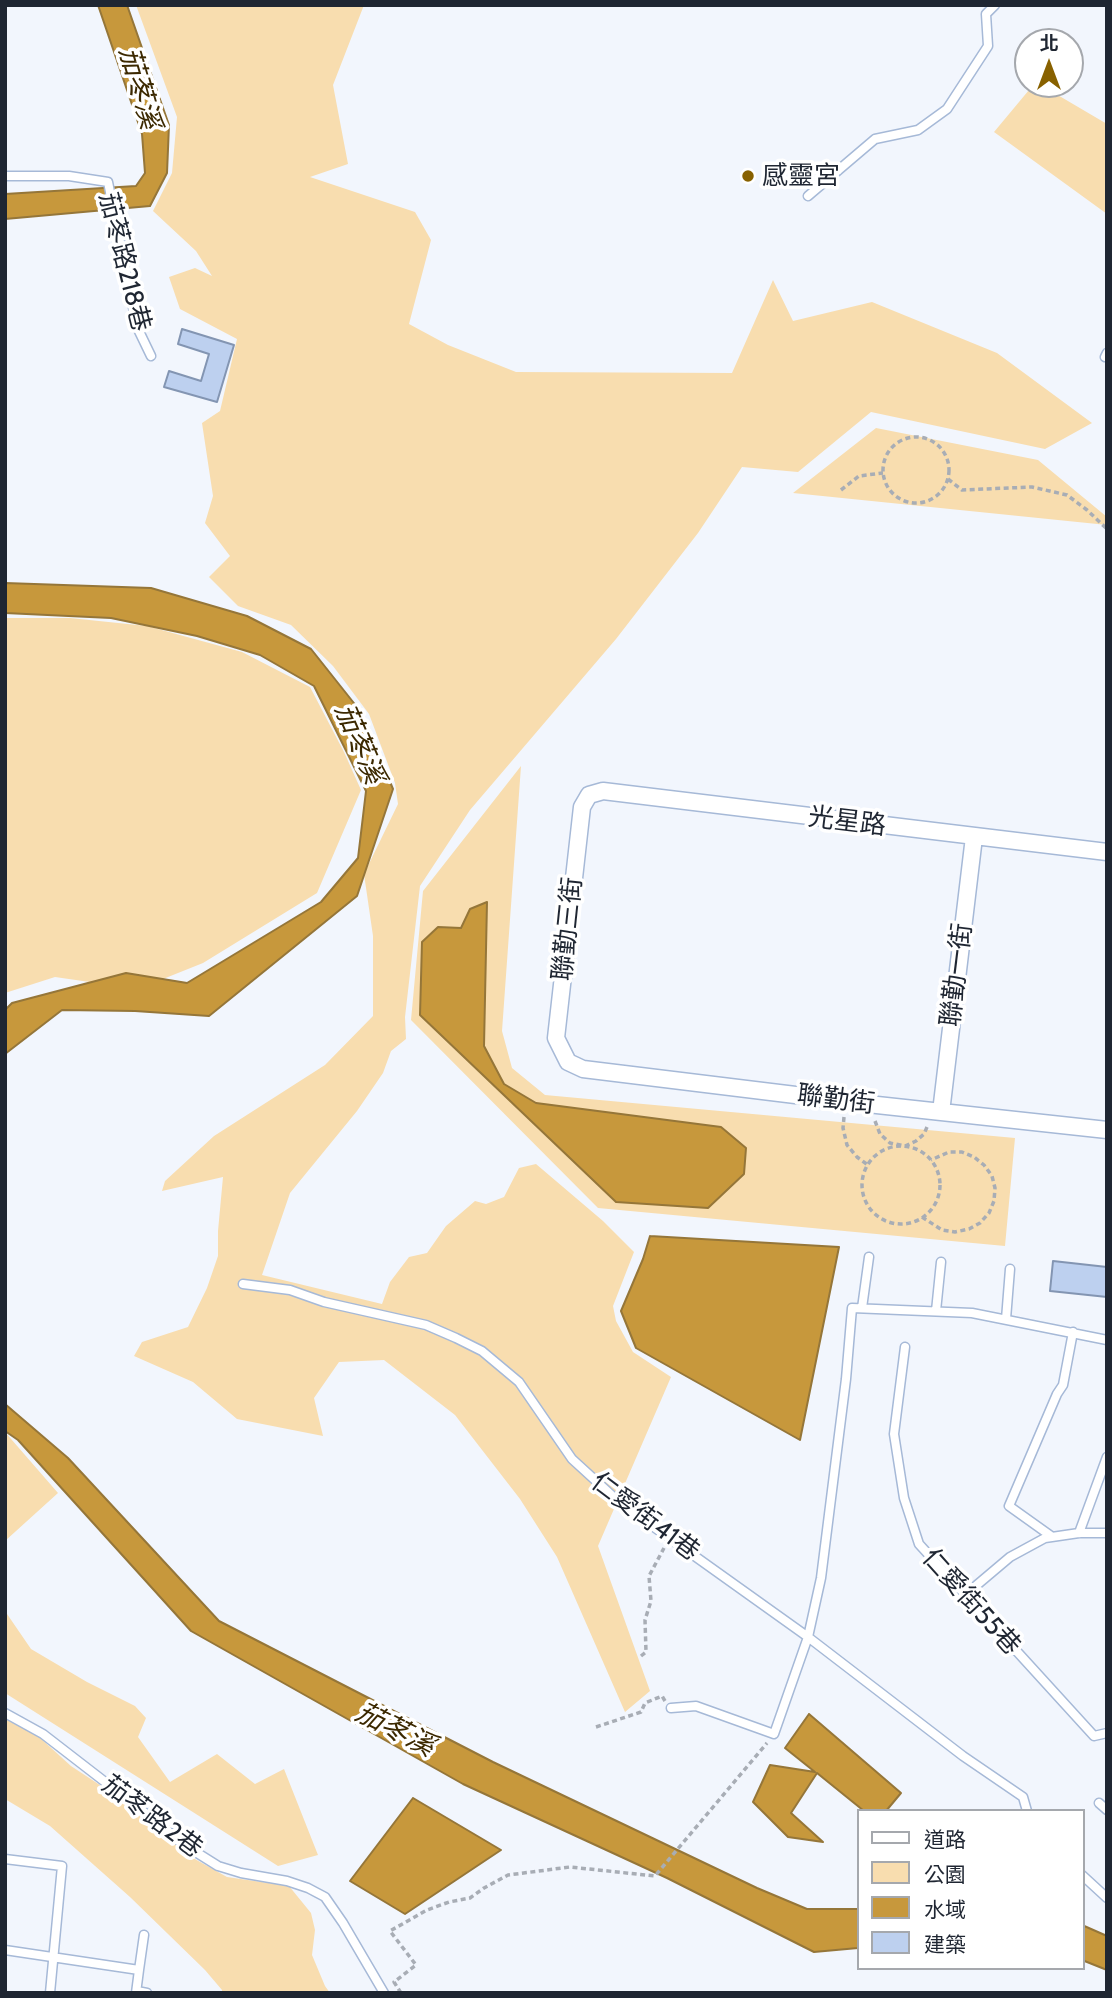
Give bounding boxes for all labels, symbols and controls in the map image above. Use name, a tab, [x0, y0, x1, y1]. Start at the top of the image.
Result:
north arrow	[1014, 28, 1084, 98]
text: 北	[1039, 32, 1059, 55]
water label: 茄苳溪	[111, 43, 167, 133]
place label: 感靈宮	[762, 160, 840, 192]
marker: 感靈宮	[740, 168, 756, 184]
street label: 茄苳路218巷	[92, 189, 156, 335]
water label: 茄苳溪	[327, 699, 391, 789]
street label: 光星路	[806, 802, 888, 842]
street label: 聯勤三街	[547, 876, 589, 982]
street label: 聯勤一街	[935, 921, 979, 1029]
street label: 聯勤街	[795, 1080, 877, 1120]
street label: 仁愛街41巷	[585, 1466, 705, 1568]
street label: 仁愛街55巷	[915, 1542, 1027, 1662]
water label: 茄苳溪	[350, 1696, 440, 1764]
street label: 茄苳路2巷	[96, 1769, 208, 1865]
legend	[856, 1809, 1084, 1970]
text: 道路	[924, 1827, 966, 1852]
text: 公園	[924, 1862, 966, 1887]
text: 水域	[924, 1897, 966, 1922]
text: 建築	[924, 1932, 966, 1957]

